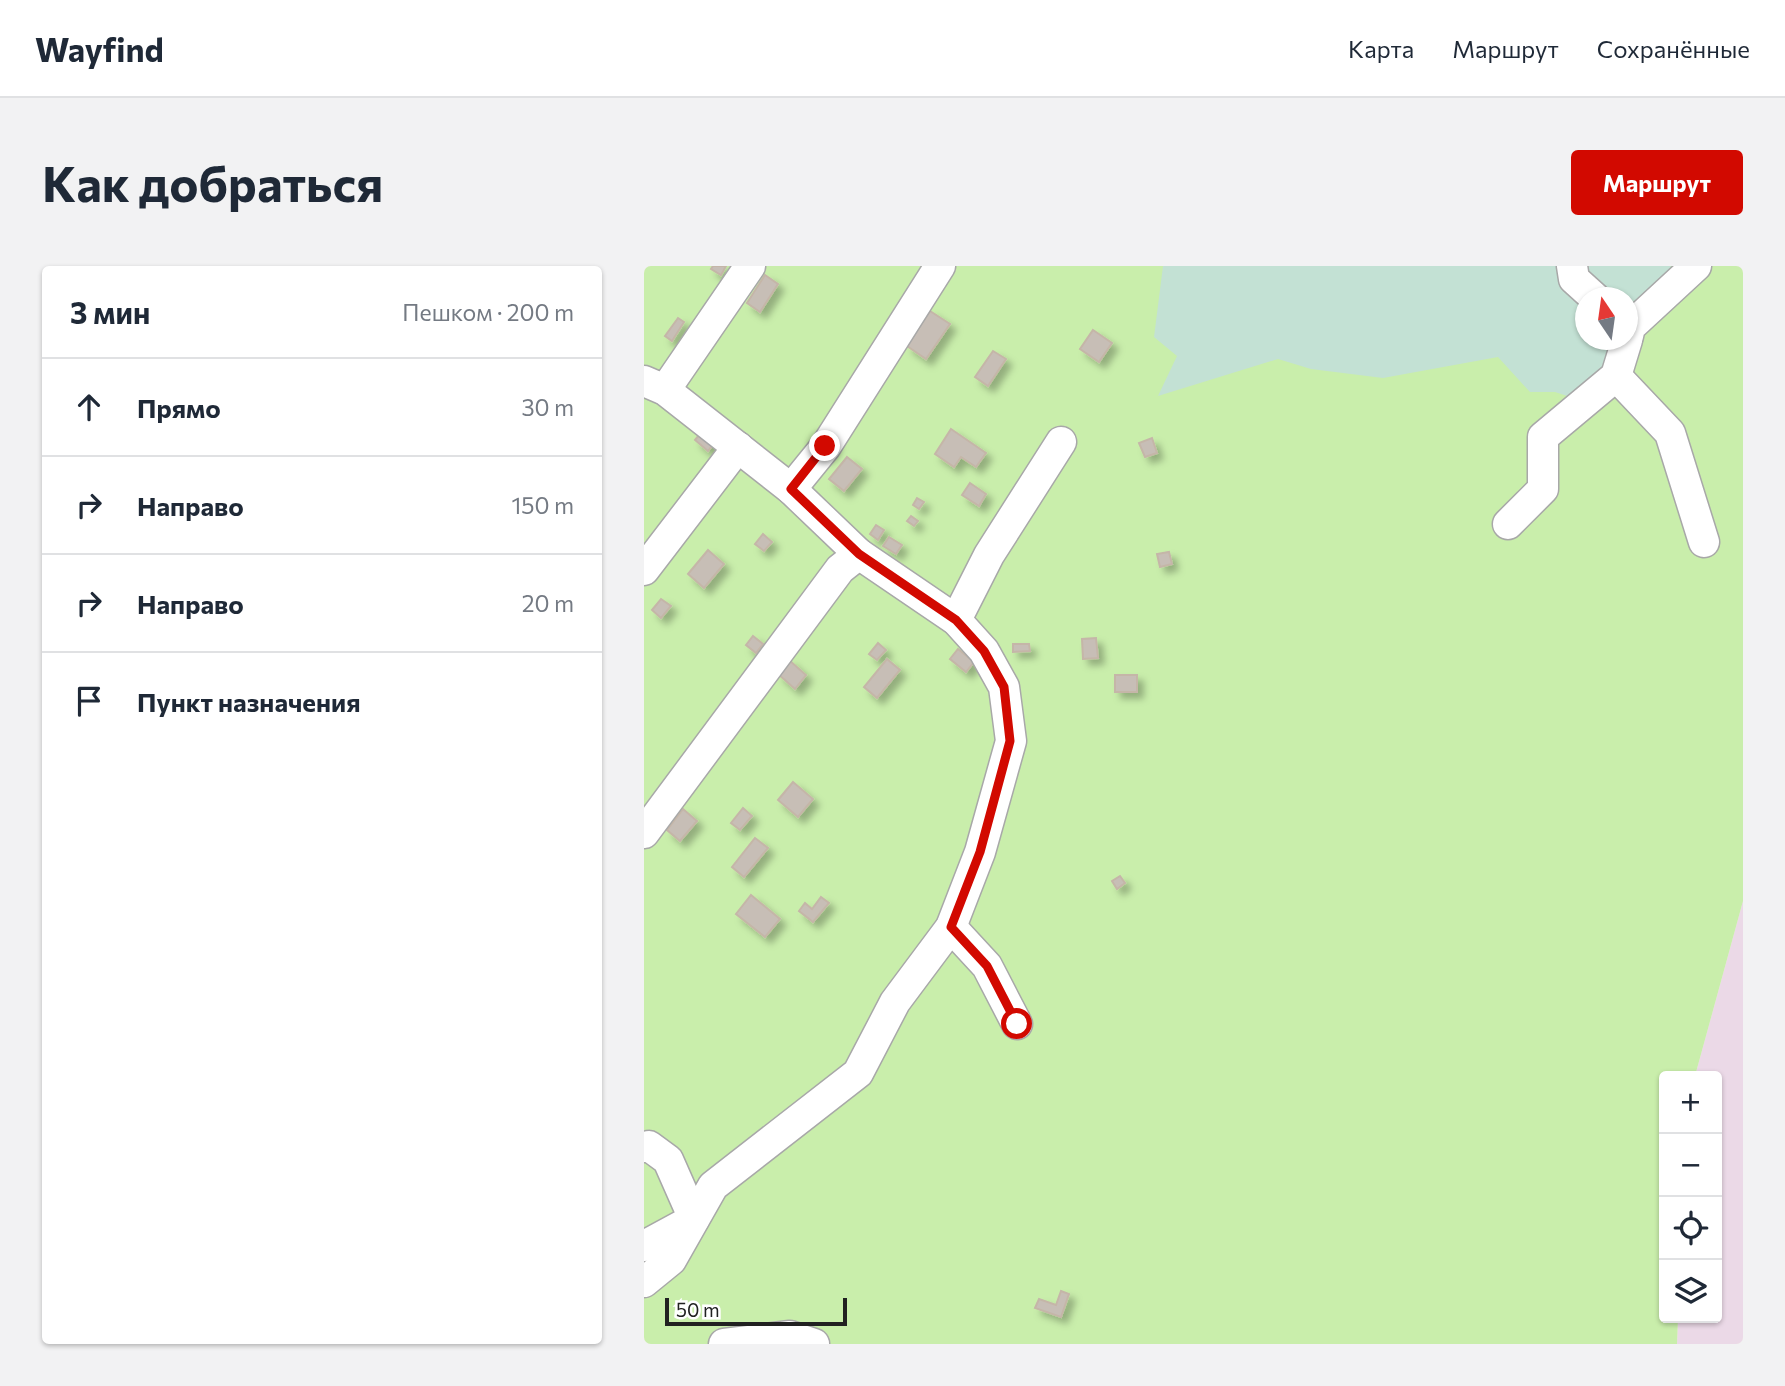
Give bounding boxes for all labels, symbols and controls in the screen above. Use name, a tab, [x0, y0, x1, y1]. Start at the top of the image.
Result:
text: Wayfind	[35, 28, 164, 69]
text: Карта	[1348, 34, 1414, 63]
text: Маршрут	[1452, 34, 1559, 63]
text: Сохранённые	[1597, 34, 1750, 63]
button: Маршрут	[1571, 150, 1743, 215]
text: Как добраться	[42, 152, 383, 212]
north arrow	[1575, 287, 1638, 350]
text: 3 мин	[70, 293, 150, 330]
text: Пешком · 200 m	[402, 298, 574, 326]
icon: ahead	[70, 388, 108, 426]
text: Прямо	[137, 392, 221, 423]
text: 30 m	[521, 393, 574, 421]
route end	[809, 430, 840, 461]
icon: right	[70, 486, 108, 524]
text: Направо	[137, 490, 244, 521]
text: 150 m	[511, 491, 574, 519]
icon: right	[70, 584, 108, 622]
text: Направо	[137, 588, 244, 619]
text: 20 m	[522, 589, 574, 617]
icon: arrive	[70, 682, 108, 720]
text: Пункт назначения	[137, 686, 361, 717]
route start	[1001, 1008, 1032, 1039]
map controls	[1659, 1071, 1722, 1323]
button: +	[1659, 1071, 1722, 1134]
button: −	[1659, 1134, 1722, 1197]
button: locate	[1659, 1197, 1722, 1260]
button: layers	[1659, 1260, 1722, 1323]
scale bar	[665, 1295, 847, 1327]
text: 50 m	[676, 1298, 720, 1321]

